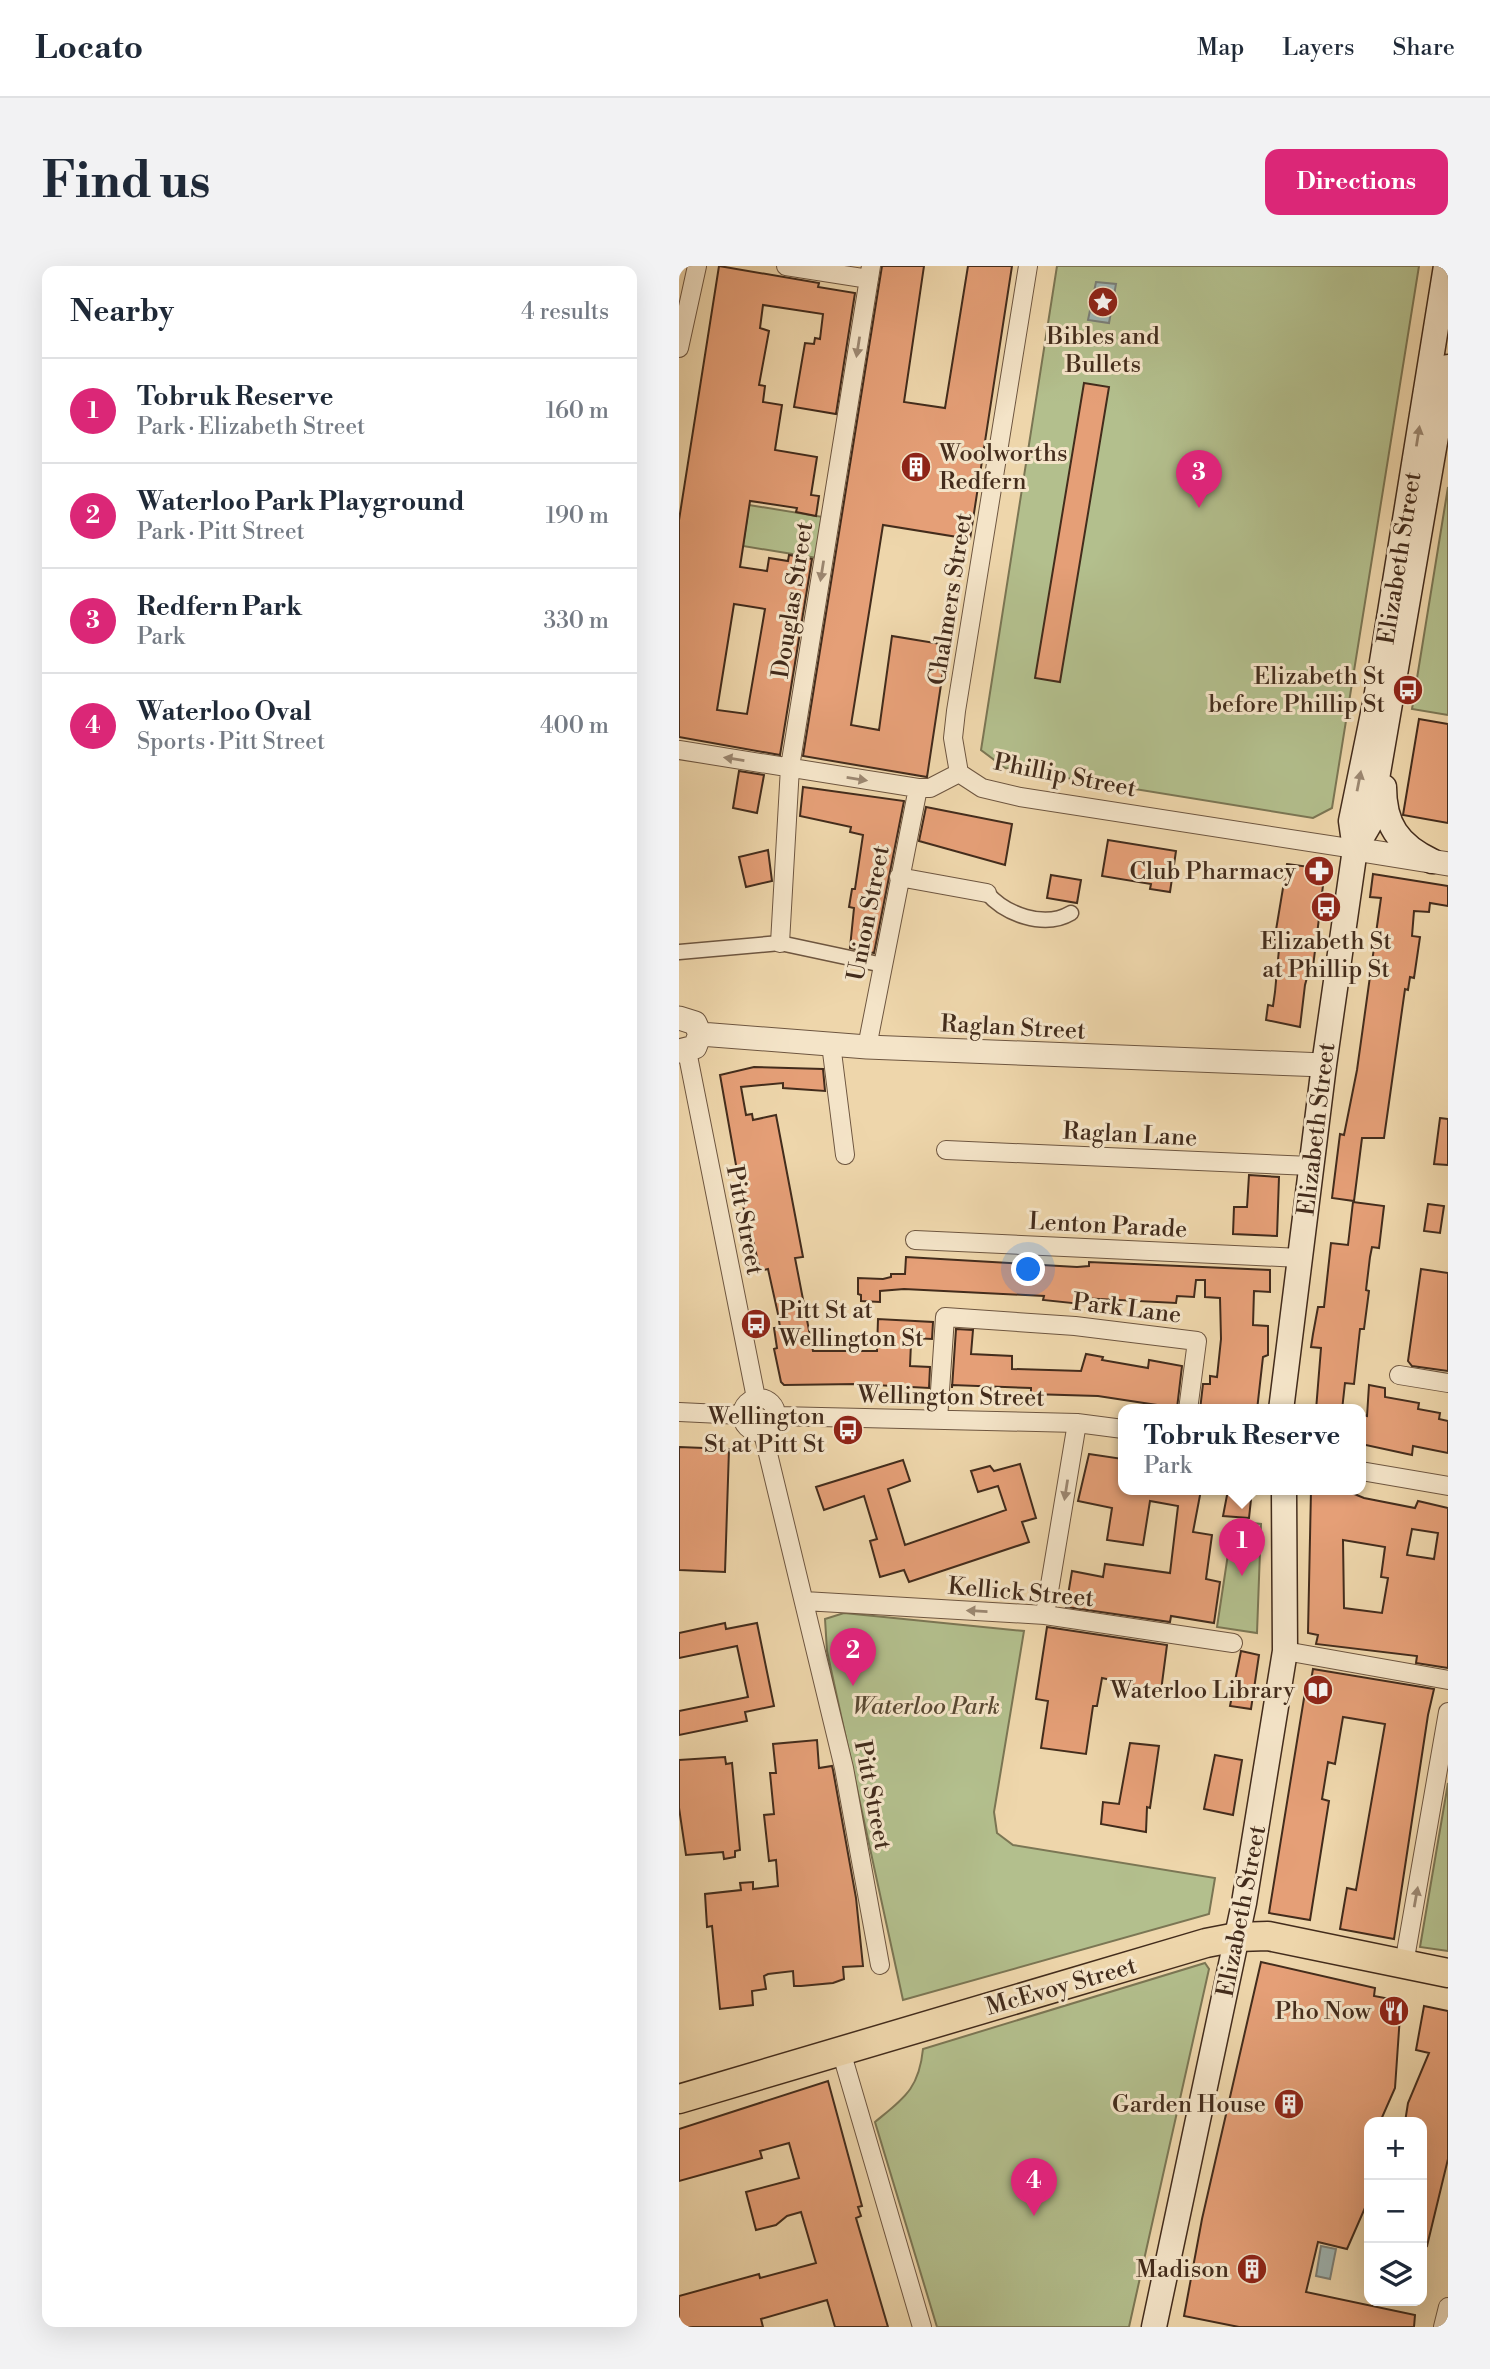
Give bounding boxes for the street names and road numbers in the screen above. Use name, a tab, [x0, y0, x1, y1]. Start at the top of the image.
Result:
street label: Elizabeth Street	[1372, 469, 1429, 647]
street label: Chalmers Street	[923, 510, 980, 688]
street label: Douglas Street	[766, 519, 820, 681]
street label: Phillip Street	[991, 747, 1139, 805]
street label: Union Street	[841, 842, 897, 983]
street label: Raglan Street	[940, 1009, 1087, 1047]
street label: Elizabeth Street	[1291, 1040, 1343, 1217]
street label: Raglan Lane	[1062, 1116, 1198, 1154]
street label: Pitt Street	[719, 1163, 769, 1278]
street label: Lenton Parade	[1028, 1207, 1188, 1245]
street label: Park Lane	[1071, 1287, 1183, 1331]
street label: Wellington Street	[856, 1380, 1045, 1414]
street label: Kellick Street	[947, 1572, 1096, 1614]
street label: Pitt Street	[847, 1738, 897, 1853]
street label: Elizabeth Street	[1211, 1822, 1273, 2000]
street label: McEvoy Street	[982, 1951, 1141, 2023]

